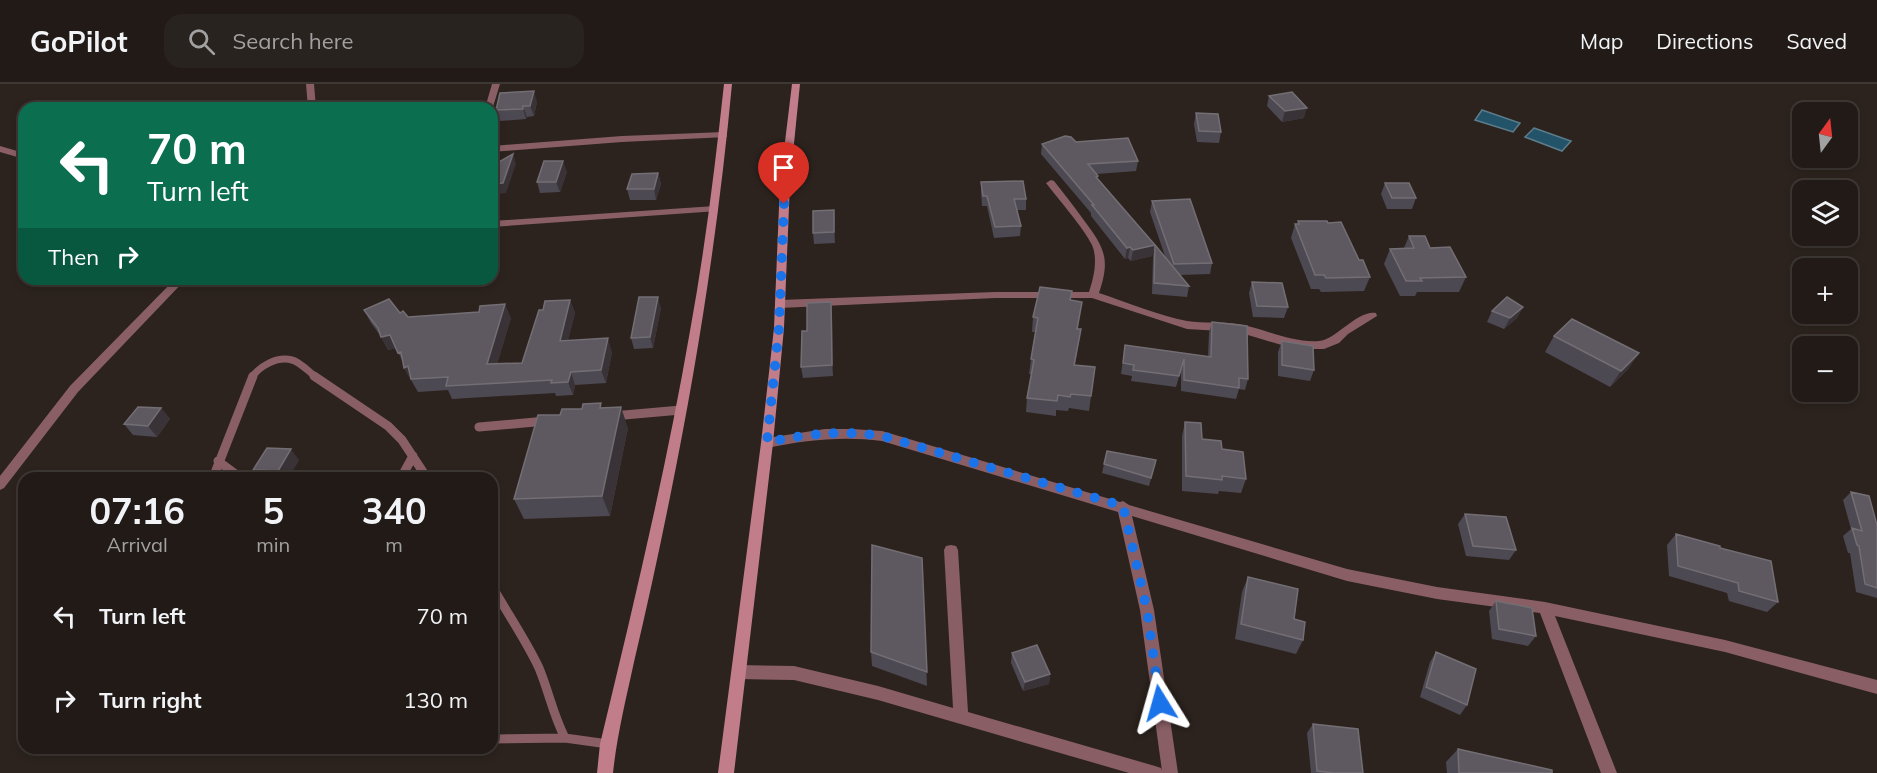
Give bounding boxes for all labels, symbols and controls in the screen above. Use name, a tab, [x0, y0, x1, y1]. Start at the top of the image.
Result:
search box	[164, 14, 584, 68]
text: GoPilot	[30, 24, 128, 59]
icon: search	[185, 25, 218, 58]
text: Search here	[233, 27, 354, 55]
text: Map	[1580, 28, 1623, 54]
text: Directions	[1656, 28, 1753, 54]
text: Saved	[1786, 28, 1847, 54]
north arrow	[1792, 102, 1858, 168]
map controls	[1792, 102, 1858, 402]
text: 70 m	[147, 122, 247, 175]
icon: left	[48, 126, 126, 204]
pin	[758, 142, 809, 204]
icon: arrive	[767, 151, 800, 184]
text: Turn left	[147, 174, 249, 208]
button: layers	[1792, 180, 1858, 246]
icon: right	[111, 240, 144, 273]
text: Then	[48, 243, 99, 271]
button: +	[1792, 258, 1858, 324]
button: −	[1792, 336, 1858, 402]
text: 07:16	[89, 488, 185, 533]
text: 5	[262, 488, 284, 533]
text: 340	[362, 488, 427, 533]
text: Arrival	[107, 532, 168, 557]
text: min	[256, 532, 290, 557]
text: m	[385, 532, 403, 557]
icon: left	[48, 600, 81, 633]
text: Turn left	[99, 602, 186, 630]
text: 70 m	[417, 602, 468, 630]
position arrow	[1128, 671, 1192, 735]
icon: right	[48, 684, 81, 717]
text: Turn right	[99, 686, 202, 714]
text: 130 m	[403, 686, 468, 714]

